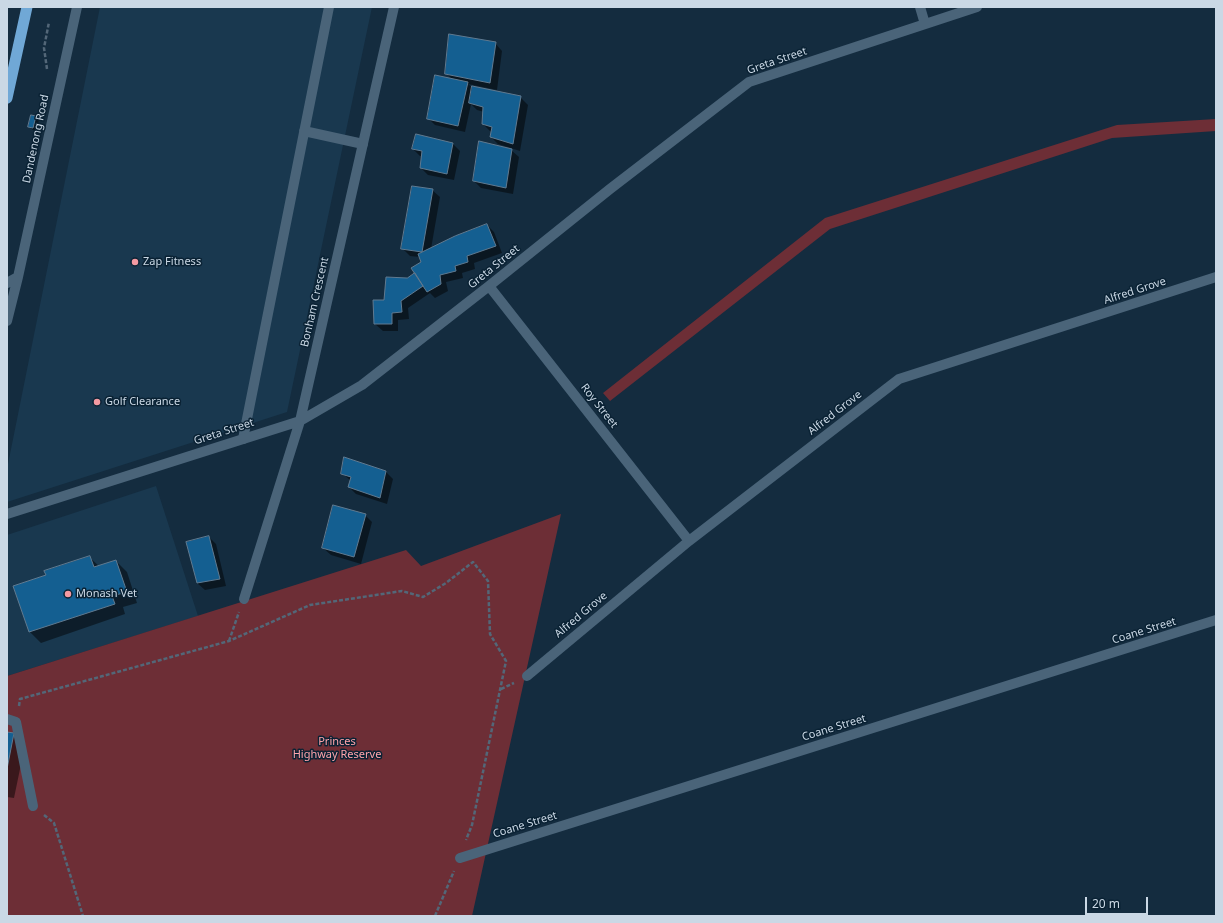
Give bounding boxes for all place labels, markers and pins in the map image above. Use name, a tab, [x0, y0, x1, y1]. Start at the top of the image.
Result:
place label: Zap Fitness	[143, 255, 201, 269]
marker: Zap Fitness	[130, 257, 140, 267]
place label: Golf Clearance	[105, 395, 180, 409]
marker: Golf Clearance	[92, 397, 102, 407]
place label: Monash Vet	[76, 587, 137, 601]
marker: Monash Vet	[63, 589, 73, 599]

